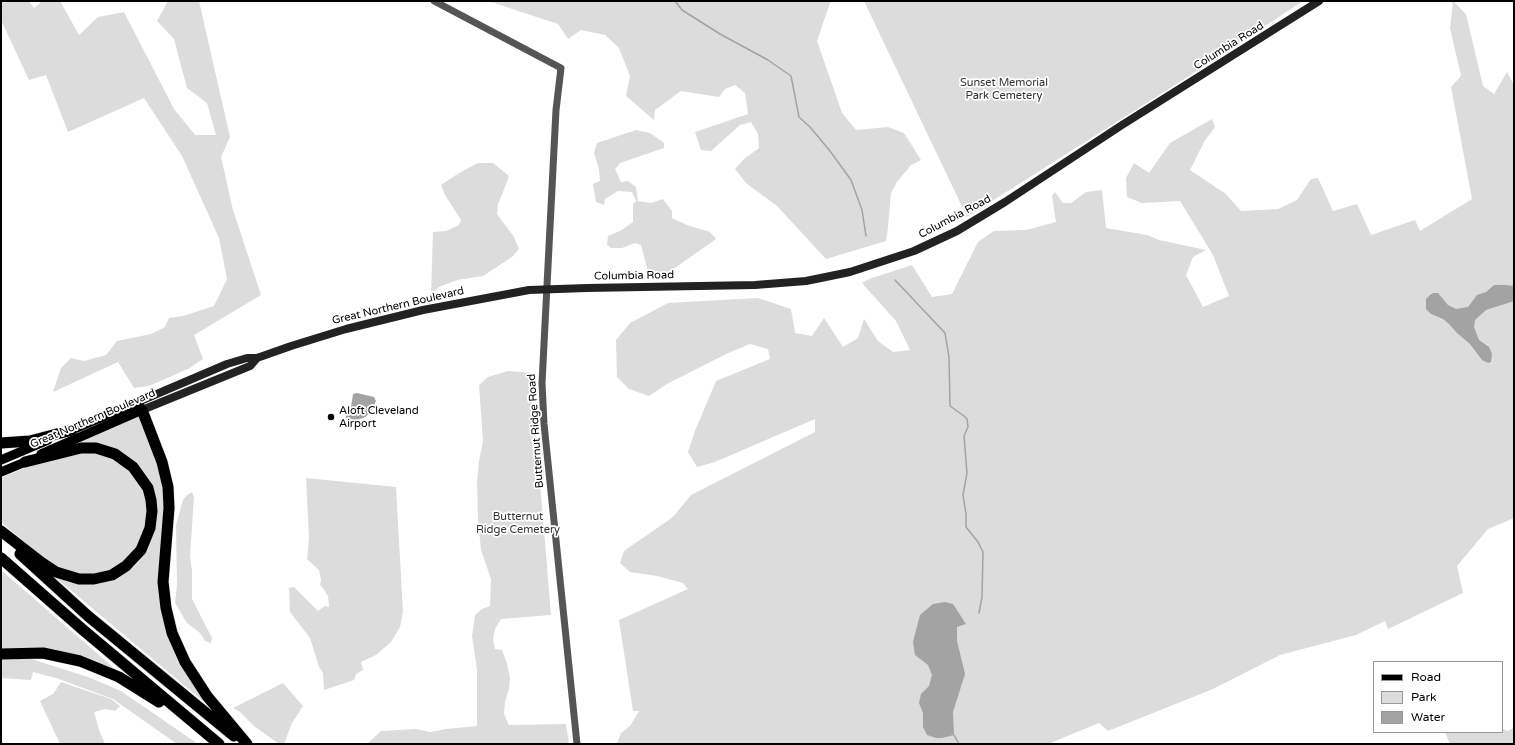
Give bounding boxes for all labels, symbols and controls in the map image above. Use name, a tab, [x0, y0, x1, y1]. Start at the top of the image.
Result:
street label: Columbia Road	[1192, 19, 1266, 73]
park label: Sunset Memorial Park Cemetery	[960, 76, 1048, 102]
street label: Columbia Road	[917, 192, 993, 242]
street label: Columbia Road	[594, 269, 674, 283]
street label: Great Northern Boulevard	[331, 284, 465, 328]
street label: Butternut Ridge Road	[525, 373, 547, 489]
street label: Great Northern Boulevard	[28, 387, 158, 451]
place label: Aloft Cleveland Airport	[339, 404, 419, 430]
marker: Aloft Cleveland Airport	[326, 412, 336, 422]
park label: Butternut Ridge Cemetery	[476, 510, 560, 536]
legend	[1373, 661, 1503, 733]
text: Road	[1411, 670, 1441, 684]
text: Park	[1411, 690, 1437, 704]
text: Water	[1411, 710, 1445, 724]

